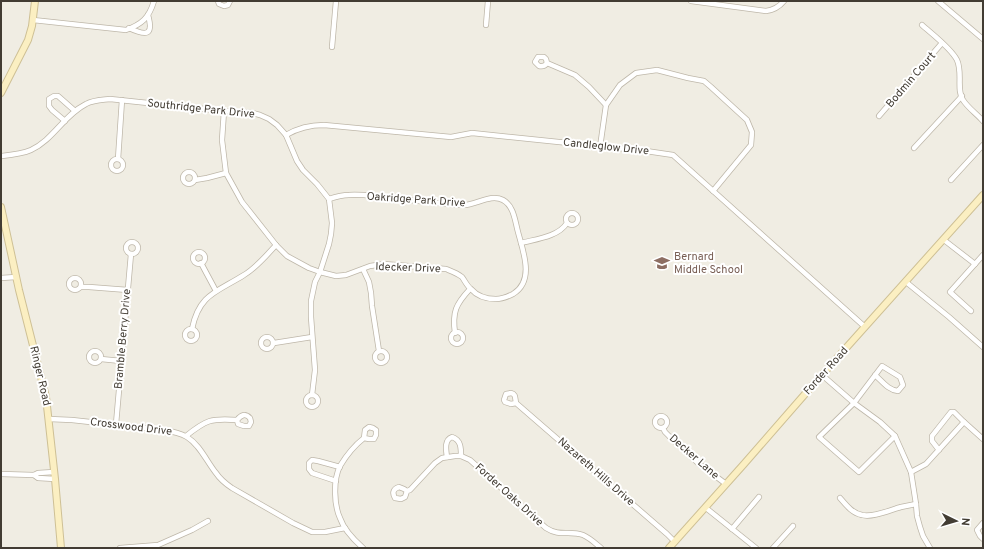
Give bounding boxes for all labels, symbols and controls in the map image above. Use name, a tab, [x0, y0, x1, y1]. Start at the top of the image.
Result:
street label: Bodmin Court	[883, 49, 939, 111]
street label: Southridge Park Drive	[146, 96, 256, 122]
street label: Candleglow Drive	[562, 136, 650, 158]
street label: Oakridge Park Drive	[366, 190, 466, 210]
place label: Bernard Middle School	[674, 250, 743, 277]
school or university icon: Bernard Middle School	[653, 254, 671, 272]
street label: Idecker Drive	[375, 260, 441, 276]
street label: Bramble Berry Drive	[112, 288, 134, 390]
street label: Forder Road	[801, 344, 851, 398]
street label: Ringer Road	[26, 345, 54, 407]
street label: Crosswood Drive	[89, 415, 173, 439]
street label: Decker Lane	[666, 431, 722, 483]
street label: Nazareth Hills Drive	[555, 435, 637, 509]
street label: Forder Oaks Drive	[472, 461, 546, 530]
north arrow	[936, 501, 976, 541]
text: N	[958, 517, 972, 526]

